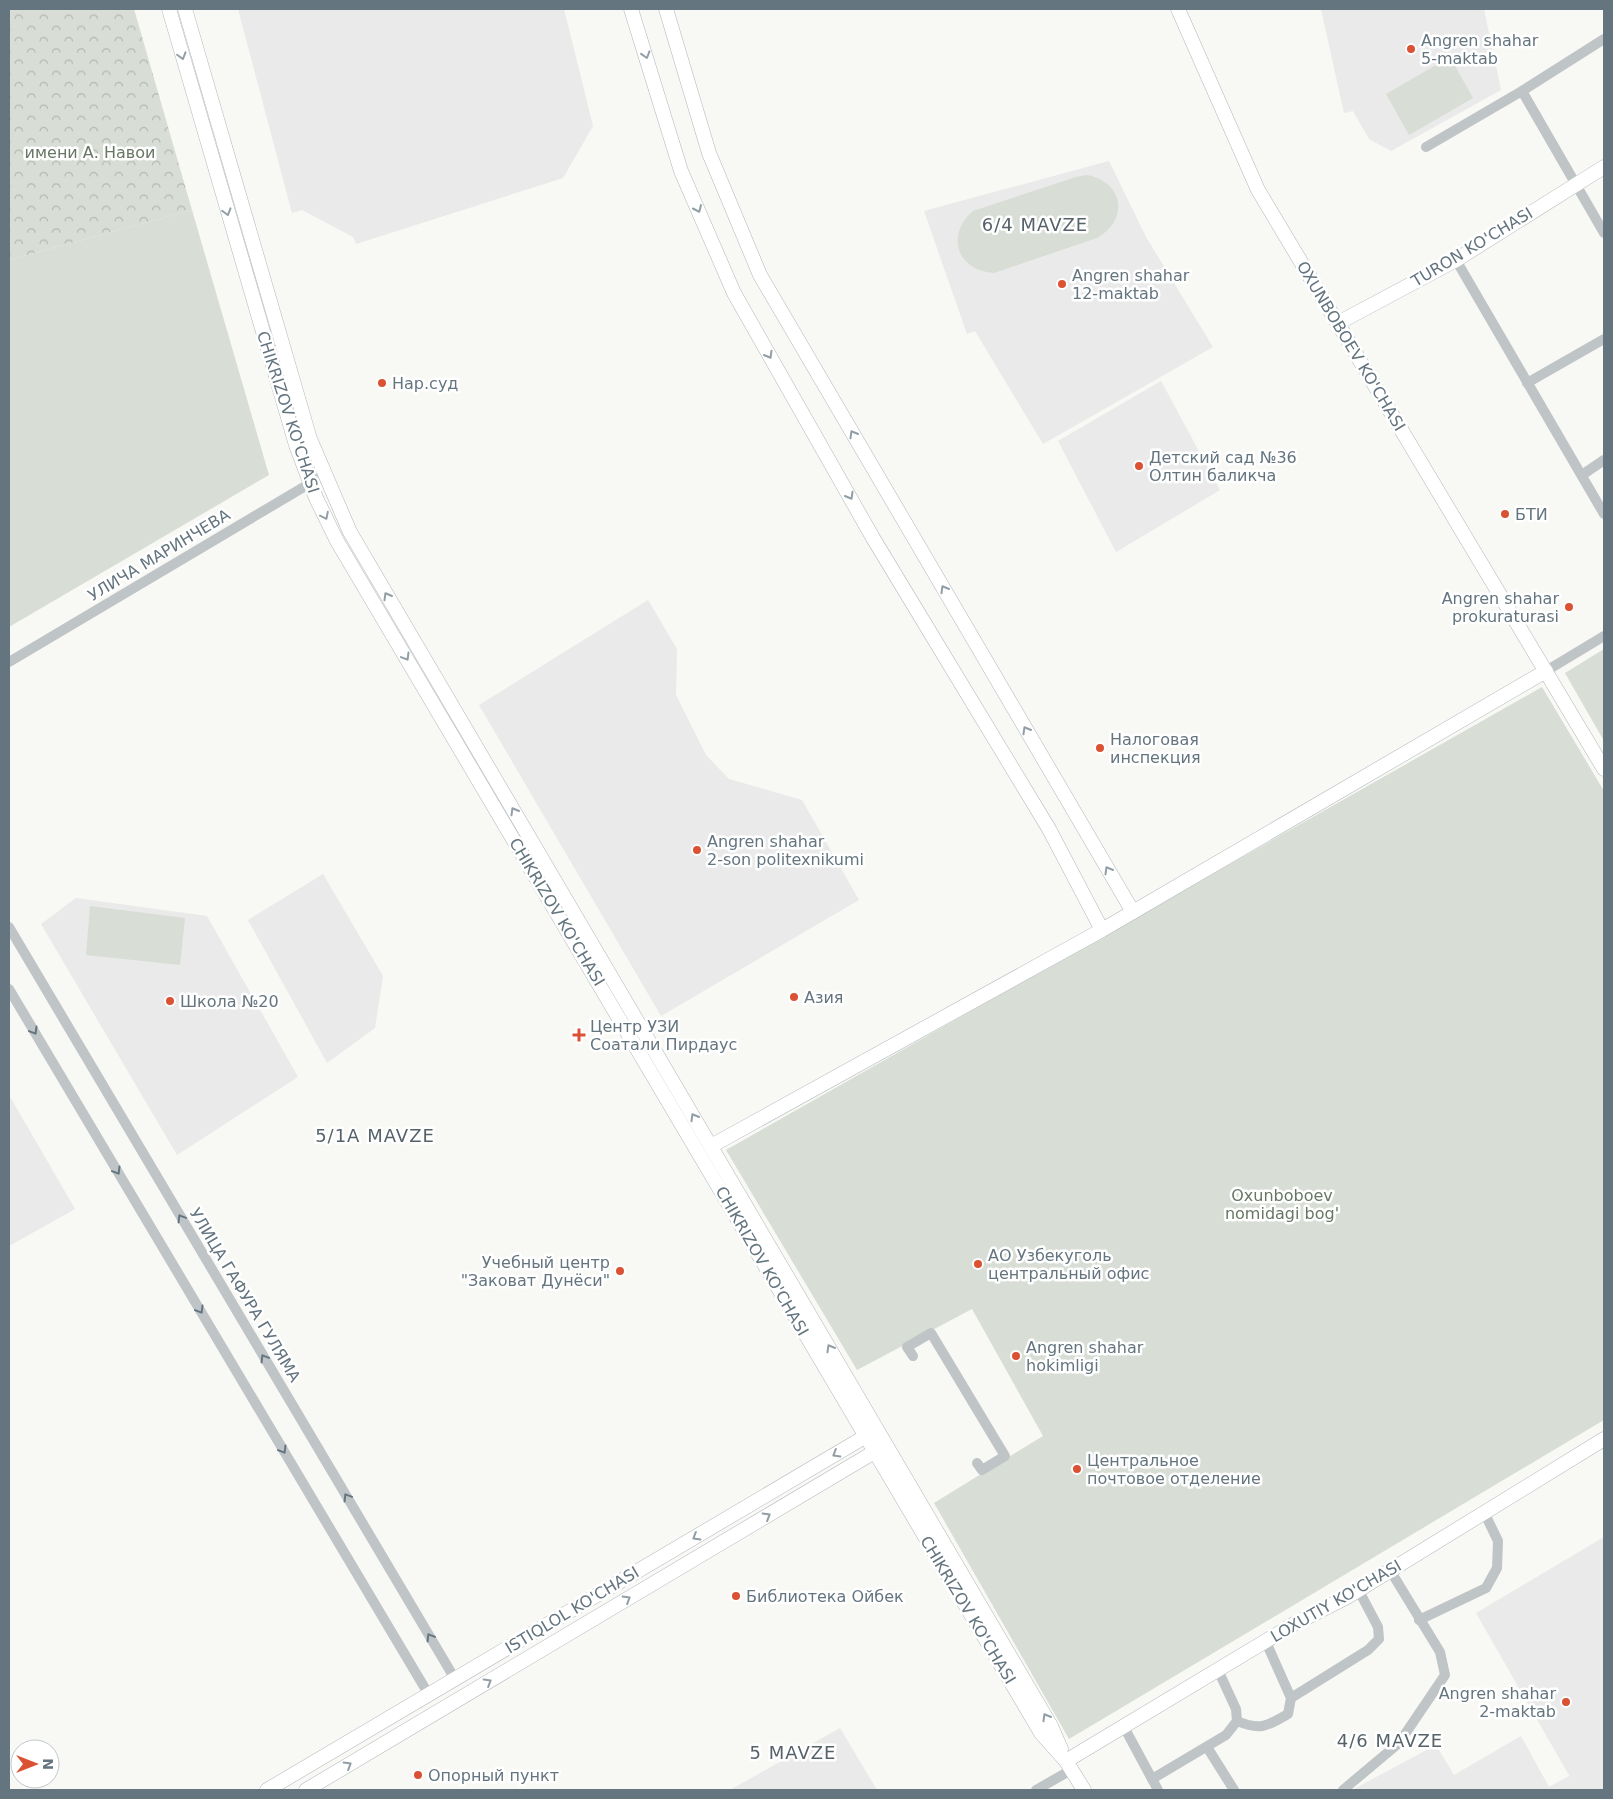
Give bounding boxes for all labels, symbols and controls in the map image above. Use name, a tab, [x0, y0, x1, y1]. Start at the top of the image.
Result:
place label: Angren shahar 5-maktab	[1421, 31, 1539, 68]
marker: Angren shahar 5-maktab	[1405, 43, 1417, 55]
one-way arrow	[177, 51, 187, 59]
one-way arrow	[640, 51, 650, 59]
park label: имени А. Навои	[25, 143, 155, 162]
street label: TURON KO'CHASI	[1407, 203, 1536, 291]
one-way arrow	[691, 204, 702, 213]
one-way arrow	[222, 207, 232, 215]
district label: 6/4 MAVZE	[982, 214, 1088, 235]
street label: OXUNBOBOEV KO'CHASI	[1293, 258, 1409, 434]
place label: Angren shahar 12-maktab	[1072, 266, 1190, 303]
marker: Angren shahar 12-maktab	[1056, 278, 1068, 290]
street label: CHIKRIZOV KO'CHASI	[253, 329, 323, 495]
one-way arrow	[763, 349, 773, 358]
place label: Нар.суд	[392, 374, 458, 393]
marker: Нар.суд	[376, 377, 388, 389]
one-way arrow	[850, 430, 860, 439]
place label: Детский сад №36 Олтин баликча	[1149, 448, 1297, 485]
marker: Детский сад №36 Олтин баликча	[1133, 460, 1145, 472]
one-way arrow	[843, 491, 853, 500]
street label: УЛИЧА МАРИНЧЕВА	[85, 505, 233, 605]
place label: БТИ	[1515, 505, 1548, 524]
marker: БТИ	[1499, 508, 1511, 520]
one-way arrow	[319, 511, 329, 520]
one-way arrow	[940, 586, 950, 595]
place label: Angren shahar prokuraturasi	[1442, 589, 1559, 626]
one-way arrow	[384, 592, 394, 601]
marker: Angren shahar prokuraturasi	[1563, 601, 1575, 613]
one-way arrow	[399, 652, 409, 661]
one-way arrow	[1022, 726, 1032, 735]
place label: Налоговая инспекция	[1110, 730, 1201, 767]
marker: Налоговая инспекция	[1094, 742, 1106, 754]
one-way arrow	[510, 808, 520, 817]
place label: Angren shahar 2-son politexnikumi	[707, 832, 864, 869]
street label: CHIKRIZOV KO'CHASI	[505, 835, 609, 989]
marker: Angren shahar 2-son politexnikumi	[691, 844, 703, 856]
one-way arrow	[1104, 866, 1114, 875]
place label: Азия	[804, 988, 843, 1007]
marker: Азия	[788, 991, 800, 1003]
place label: Школа №20	[180, 992, 279, 1011]
marker: Школа №20	[164, 995, 176, 1007]
place label: Центр УЗИ Соатали Пирдаус	[590, 1017, 737, 1054]
one-way arrow	[27, 1026, 37, 1035]
marker: Центр УЗИ Соатали Пирдаус	[572, 1028, 586, 1042]
one-way arrow	[691, 1114, 701, 1123]
district label: 5/1A MAVZE	[315, 1125, 435, 1146]
one-way arrow	[110, 1165, 120, 1174]
street label: CHIKRIZOV KO'CHASI	[711, 1183, 813, 1339]
park label: Oxunboboev nomidagi bog'	[1225, 1186, 1339, 1223]
street label: УЛИЦА ГАФУРА ГУЛЯМА	[185, 1205, 305, 1385]
one-way arrow	[178, 1214, 188, 1223]
place label: АО Узбекуголь центральный офис	[988, 1246, 1149, 1283]
place label: Учебный центр "Заковат Дунёси"	[461, 1253, 610, 1290]
marker: АО Узбекуголь центральный офис	[972, 1258, 984, 1270]
marker: Учебный центр "Заковат Дунёси"	[614, 1265, 626, 1277]
one-way arrow	[193, 1305, 203, 1314]
place label: Angren shahar hokimligi	[1026, 1338, 1144, 1375]
one-way arrow	[826, 1344, 836, 1353]
marker: Angren shahar hokimligi	[1010, 1350, 1022, 1362]
one-way arrow	[261, 1354, 271, 1363]
one-way arrow	[277, 1444, 287, 1453]
one-way arrow	[832, 1448, 841, 1458]
place label: Центральное почтовое отделение	[1087, 1451, 1261, 1488]
marker: Центральное почтовое отделение	[1071, 1463, 1083, 1475]
one-way arrow	[344, 1494, 354, 1503]
one-way arrow	[762, 1512, 771, 1522]
one-way arrow	[692, 1530, 701, 1540]
street label: CHIKRIZOV KO'CHASI	[916, 1533, 1020, 1687]
street label: LOXUTIY KO'CHASI	[1267, 1556, 1405, 1646]
street label: ISTIQLOL KO'CHASI	[502, 1563, 642, 1657]
place label: Библиотека Ойбек	[746, 1587, 904, 1606]
marker: Библиотека Ойбек	[730, 1590, 742, 1602]
one-way arrow	[622, 1595, 631, 1605]
one-way arrow	[427, 1634, 437, 1643]
one-way arrow	[482, 1679, 491, 1689]
place label: Angren shahar 2-maktab	[1439, 1684, 1556, 1721]
marker: Angren shahar 2-maktab	[1560, 1696, 1572, 1708]
one-way arrow	[1042, 1713, 1052, 1722]
district label: 4/6 MAVZE	[1337, 1730, 1443, 1751]
north arrow	[10, 1739, 60, 1789]
district label: 5 MAVZE	[750, 1742, 836, 1763]
text: N	[40, 1758, 56, 1770]
one-way arrow	[343, 1762, 352, 1772]
place label: Опорный пункт	[428, 1766, 559, 1785]
marker: Опорный пункт	[412, 1769, 424, 1781]

